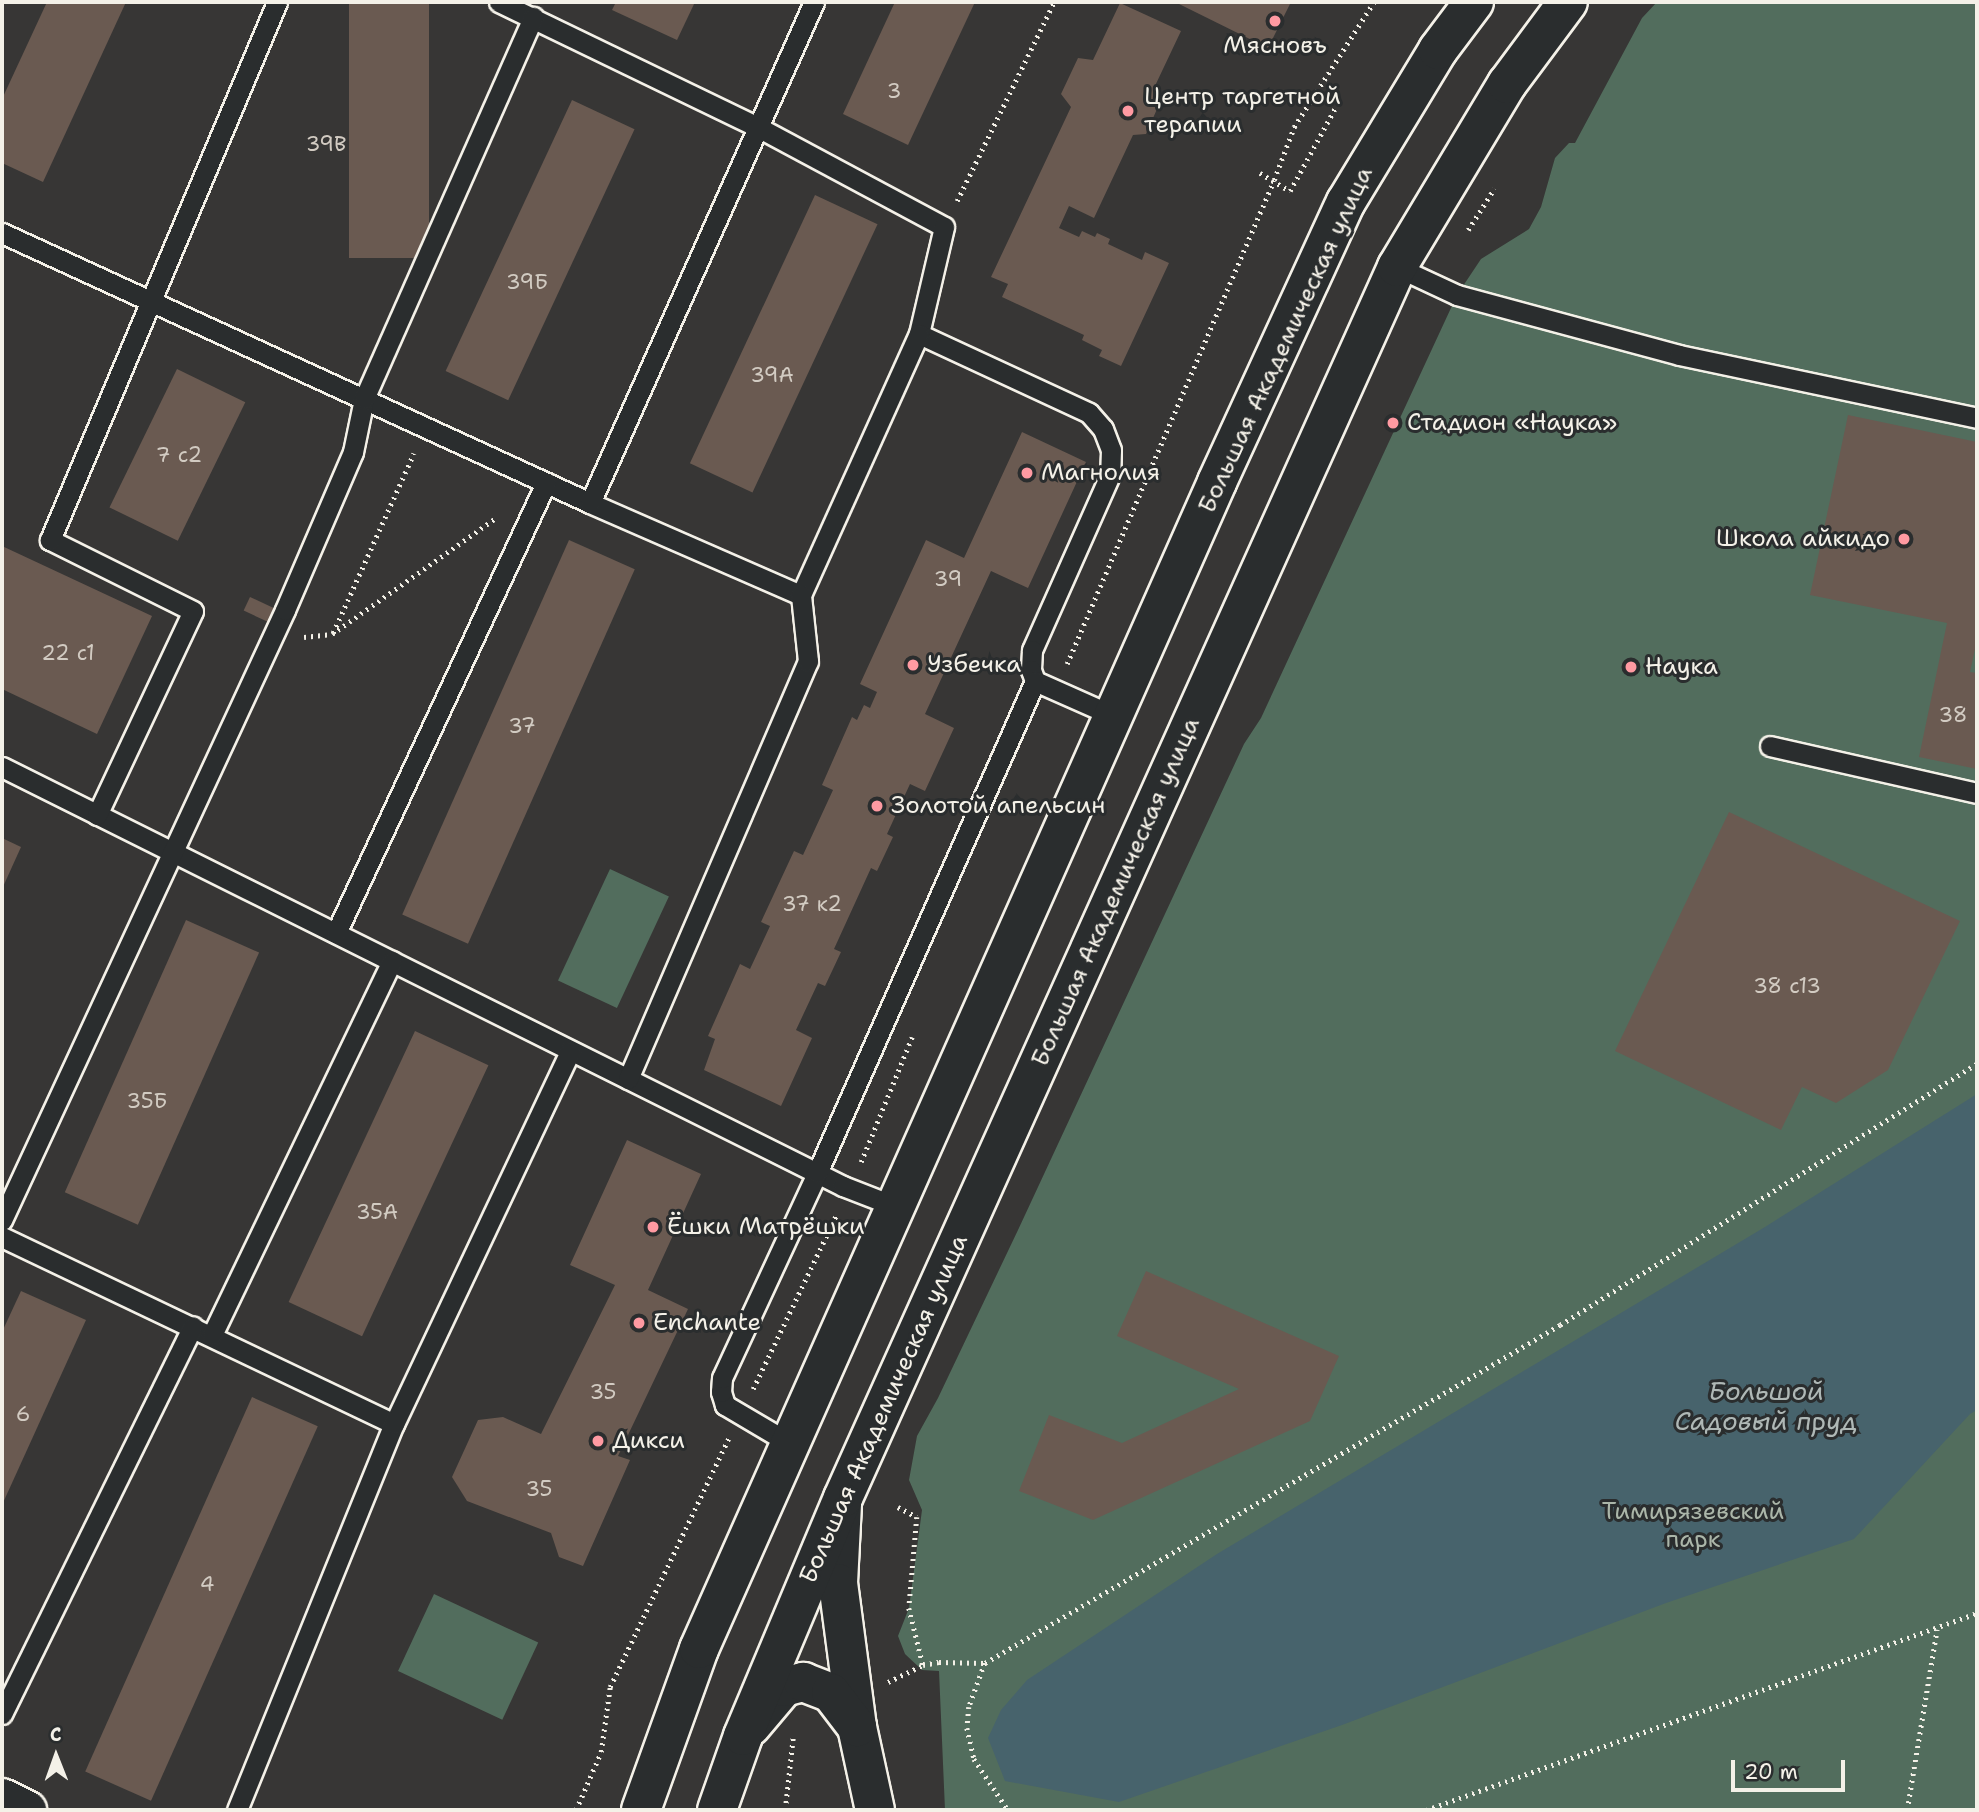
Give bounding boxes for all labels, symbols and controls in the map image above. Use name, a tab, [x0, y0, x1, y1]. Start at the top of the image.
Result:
marker: Мясновъ	[1267, 13, 1283, 29]
place label: Мясновъ	[1223, 32, 1327, 60]
house number: 3	[887, 78, 901, 104]
place label: Центр таргетной терапии	[1144, 83, 1341, 139]
marker: Центр таргетной терапии	[1118, 101, 1138, 121]
house number: 39В	[306, 131, 346, 157]
street label: Большая Академическая улица	[1193, 162, 1379, 518]
house number: 39Б	[506, 269, 548, 295]
house number: 39А	[750, 362, 794, 388]
place label: Стадион «Наука»	[1407, 409, 1617, 437]
marker: Стадион «Наука»	[1385, 415, 1401, 431]
house number: 7 с2	[156, 442, 202, 468]
place label: Магнолия	[1041, 459, 1160, 487]
marker: Магнолия	[1019, 465, 1035, 481]
place label: Школа айкидо	[1716, 525, 1890, 553]
marker: Школа айкидо	[1896, 531, 1912, 547]
house number: 39	[934, 566, 962, 592]
house number: 22 с1	[41, 640, 95, 666]
place label: Узбечка	[927, 651, 1021, 679]
place label: Наука	[1645, 653, 1718, 681]
marker: Узбечка	[905, 657, 921, 673]
marker: Наука	[1623, 659, 1639, 675]
house number: 38	[1939, 702, 1967, 728]
house number: 37	[508, 713, 536, 739]
street label: Большая Академическая улица	[1026, 713, 1206, 1071]
place label: Золотой апельсин	[891, 792, 1105, 820]
marker: Золотой апельсин	[869, 798, 885, 814]
house number: 37 к2	[782, 891, 842, 917]
house number: 38 с13	[1753, 973, 1821, 999]
house number: 35Б	[127, 1088, 167, 1114]
house number: 35А	[356, 1199, 398, 1225]
place label: Ёшки Матрёшки	[667, 1213, 865, 1241]
marker: Ёшки Матрёшки	[645, 1219, 661, 1235]
street label: Большая Академическая улица	[794, 1230, 974, 1588]
place label: Enchante	[653, 1309, 761, 1337]
marker: Enchante	[631, 1315, 647, 1331]
water label: Большой Садовый пруд	[1674, 1375, 1858, 1436]
house number: 35	[590, 1379, 616, 1405]
house number: 6	[16, 1401, 30, 1427]
place label: Дикси	[612, 1427, 685, 1455]
marker: Дикси	[590, 1433, 606, 1449]
house number: 35	[526, 1476, 552, 1502]
park label: Тимирязевский парк	[1602, 1498, 1784, 1554]
house number: 4	[200, 1571, 214, 1597]
north arrow	[21, 1721, 91, 1791]
text: С	[50, 1722, 62, 1747]
scale bar	[1734, 1745, 1848, 1789]
text: 20 m	[1744, 1758, 1798, 1786]

